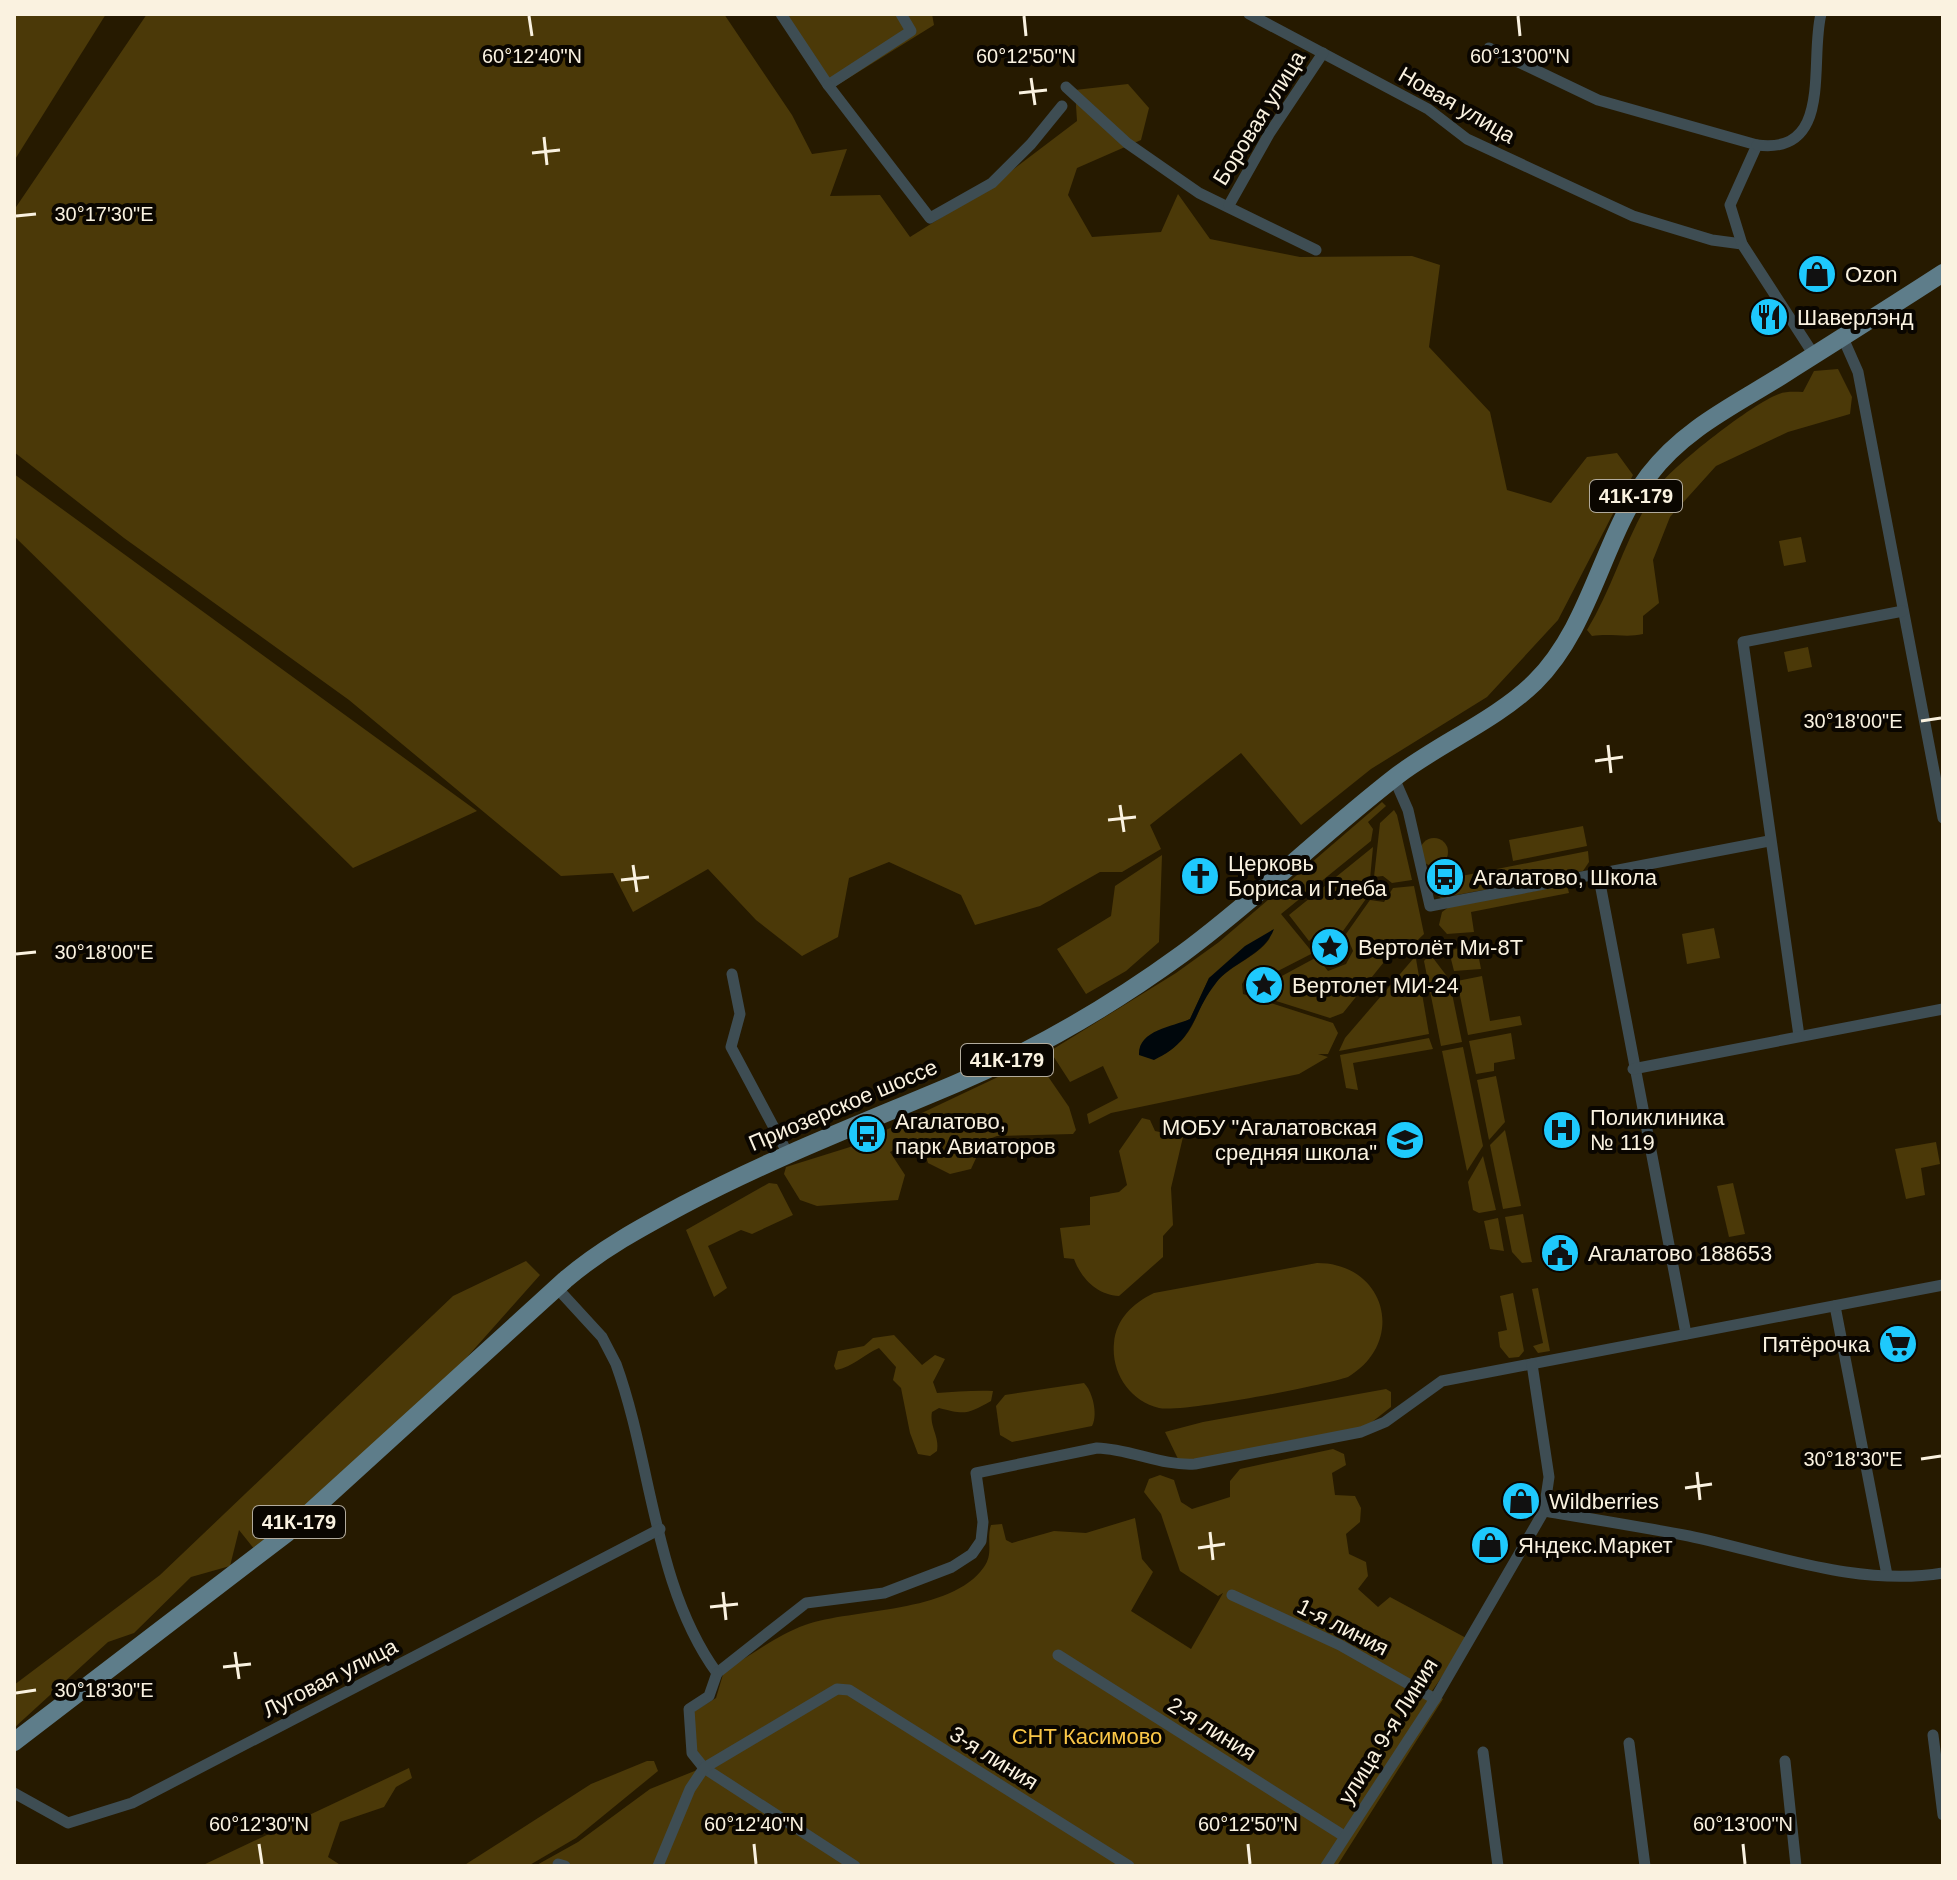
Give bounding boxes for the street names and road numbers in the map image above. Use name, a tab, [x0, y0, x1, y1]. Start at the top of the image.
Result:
street label: Боровая улица	[1208, 46, 1311, 190]
street label: Новая улица	[1394, 62, 1520, 149]
road number: 41К-179	[1590, 480, 1682, 512]
road number: 41К-179	[961, 1044, 1053, 1076]
street label: Приозерское шоссе	[745, 1054, 941, 1156]
road number: 41К-179	[253, 1506, 345, 1538]
street label: 1-я линия	[1293, 1593, 1393, 1661]
street label: Луговая улица	[259, 1633, 402, 1723]
street label: улица 9-я Линия	[1333, 1653, 1443, 1809]
street label: 2-я линия	[1163, 1692, 1261, 1766]
street label: 3-я линия	[945, 1721, 1043, 1795]

